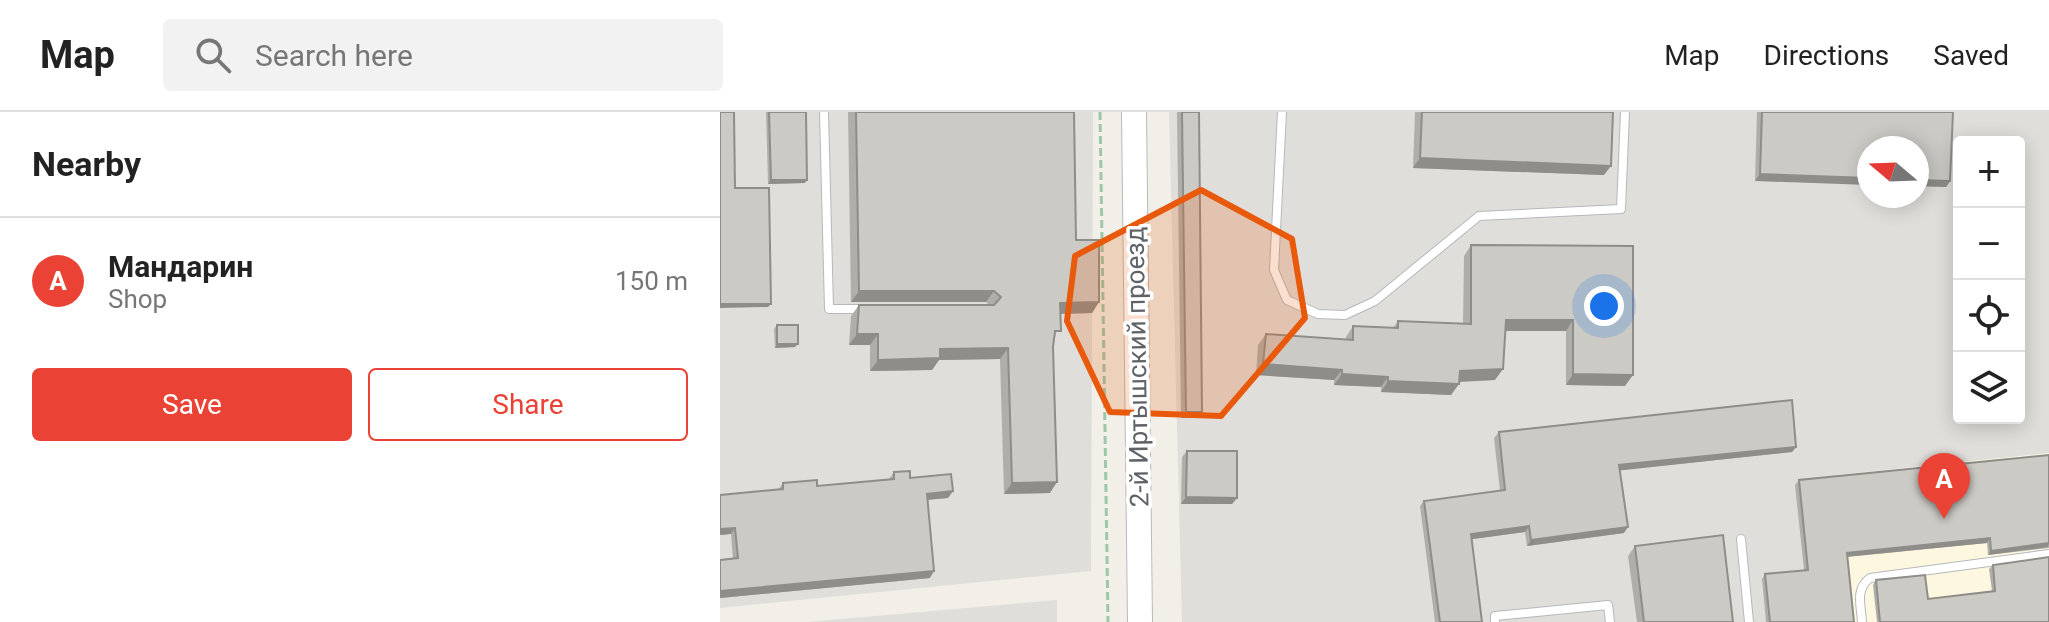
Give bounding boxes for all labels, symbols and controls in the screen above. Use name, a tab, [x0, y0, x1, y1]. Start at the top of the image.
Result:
search box	[163, 19, 723, 91]
text: Map	[40, 33, 115, 77]
icon: search	[191, 33, 235, 77]
text: Search here	[255, 38, 413, 73]
text: Map	[1664, 39, 1720, 72]
text: Directions	[1764, 39, 1889, 72]
text: Saved	[1933, 39, 2009, 72]
north arrow	[1857, 136, 1929, 208]
map controls	[1953, 136, 2025, 424]
button: +	[1953, 136, 2025, 208]
text: Nearby	[32, 144, 141, 184]
button: −	[1953, 208, 2025, 280]
street label: 2-й Иртышский проезд	[1120, 227, 1154, 507]
text: Мандарин	[108, 249, 253, 284]
text: A	[49, 266, 67, 296]
text: 150 m	[615, 266, 688, 296]
button: locate	[1953, 280, 2025, 352]
text: Shop	[108, 284, 167, 314]
your location	[1584, 286, 1624, 326]
button: layers	[1953, 352, 2025, 424]
button: Save	[32, 368, 352, 441]
button: Share	[368, 368, 688, 441]
pin: A	[1918, 453, 1970, 519]

